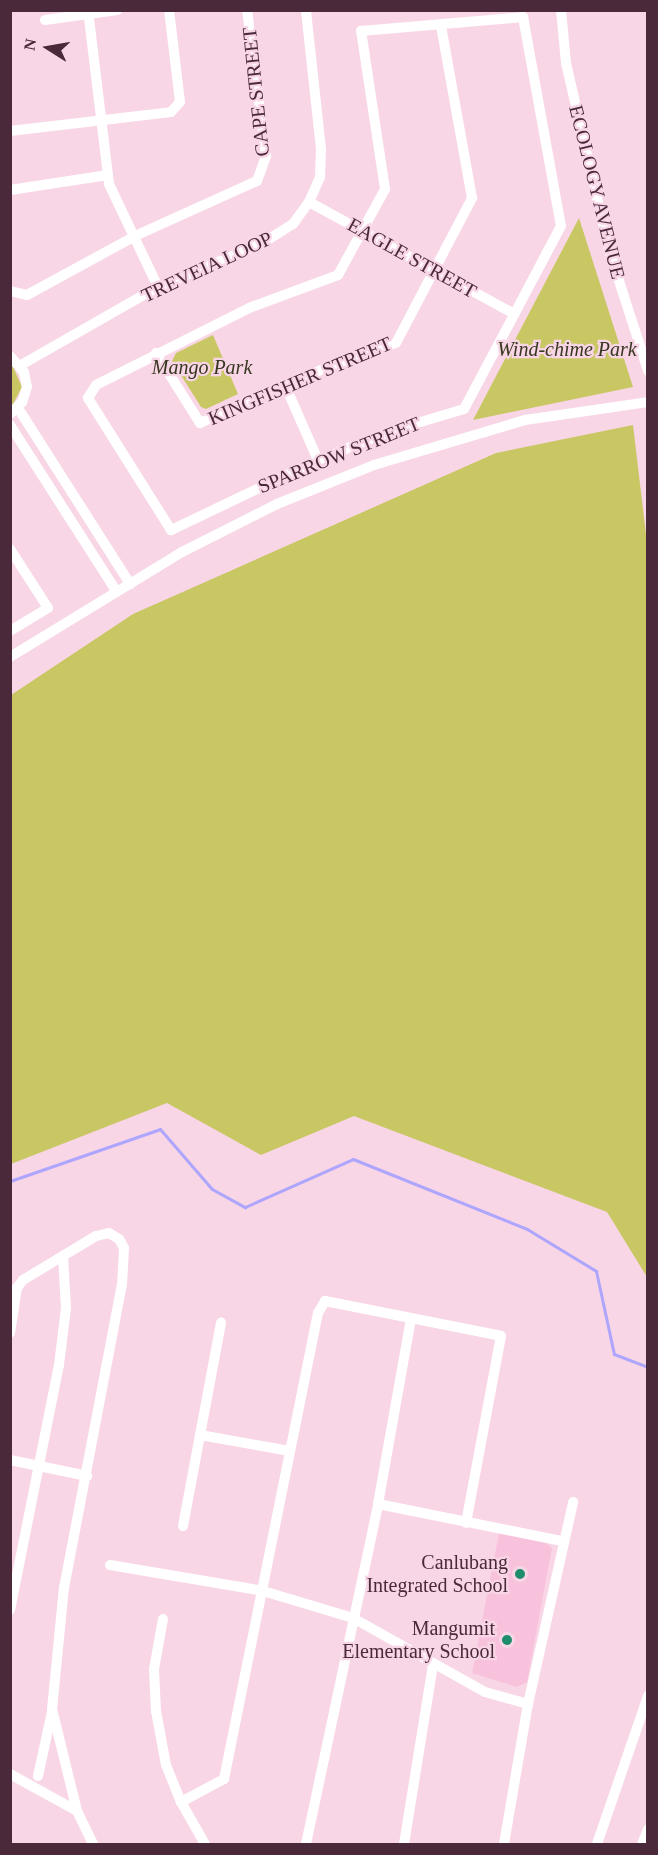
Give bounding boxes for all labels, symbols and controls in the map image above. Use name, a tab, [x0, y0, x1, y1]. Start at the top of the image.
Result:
north arrow	[18, 18, 78, 78]
street label: CAPE STREET	[237, 26, 275, 158]
text: N	[20, 37, 39, 52]
street label: ECOLOGY AVENUE	[564, 102, 630, 282]
street label: EAGLE STREET	[343, 213, 481, 303]
street label: TREVEIA LOOP	[137, 226, 277, 308]
street label: KINGFISHER STREET	[205, 331, 395, 431]
park label: Wind-chime Park	[497, 337, 637, 361]
park label: Mango Park	[152, 355, 252, 379]
street label: SPARROW STREET	[254, 411, 424, 499]
place label: Canlubang Integrated School	[366, 1550, 508, 1597]
marker: Canlubang Integrated School	[513, 1567, 527, 1581]
place label: Mangumit Elementary School	[342, 1616, 495, 1663]
marker: Mangumit Elementary School	[500, 1633, 514, 1647]

